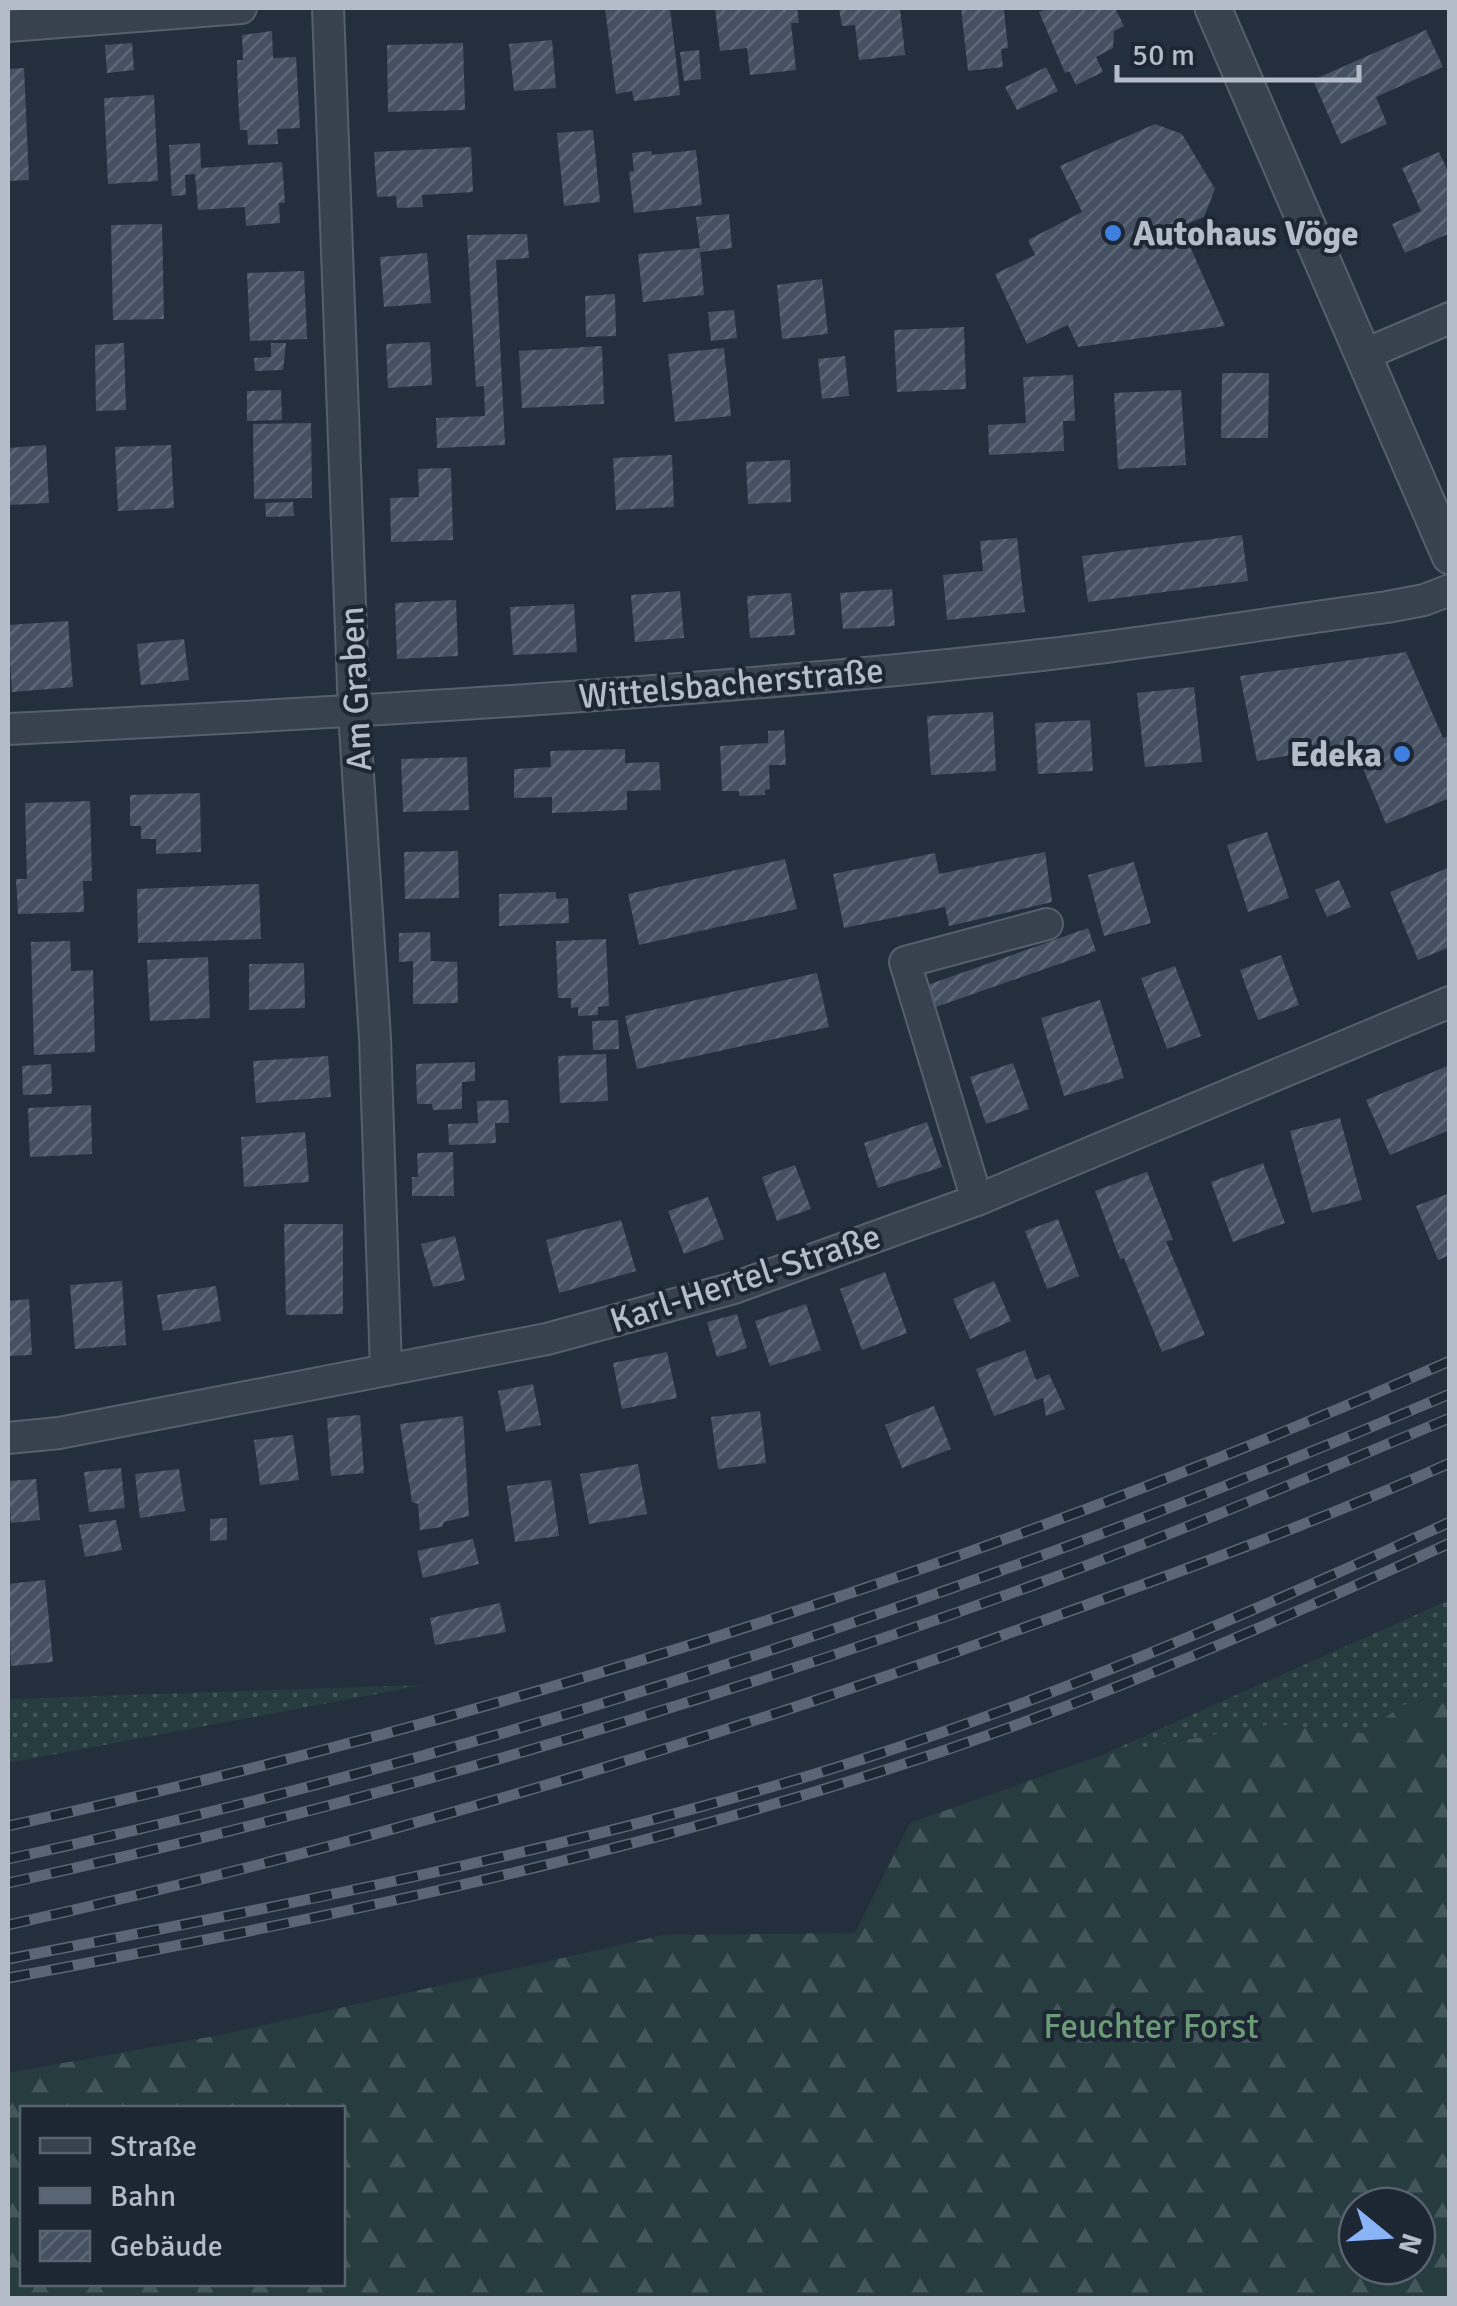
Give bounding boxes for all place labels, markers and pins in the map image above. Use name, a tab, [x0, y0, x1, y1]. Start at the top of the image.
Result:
place label: Autohaus Vöge	[1133, 212, 1359, 255]
marker: Autohaus Vöge	[1102, 222, 1124, 244]
place label: Edeka	[1290, 733, 1382, 776]
marker: Edeka	[1391, 743, 1413, 765]

